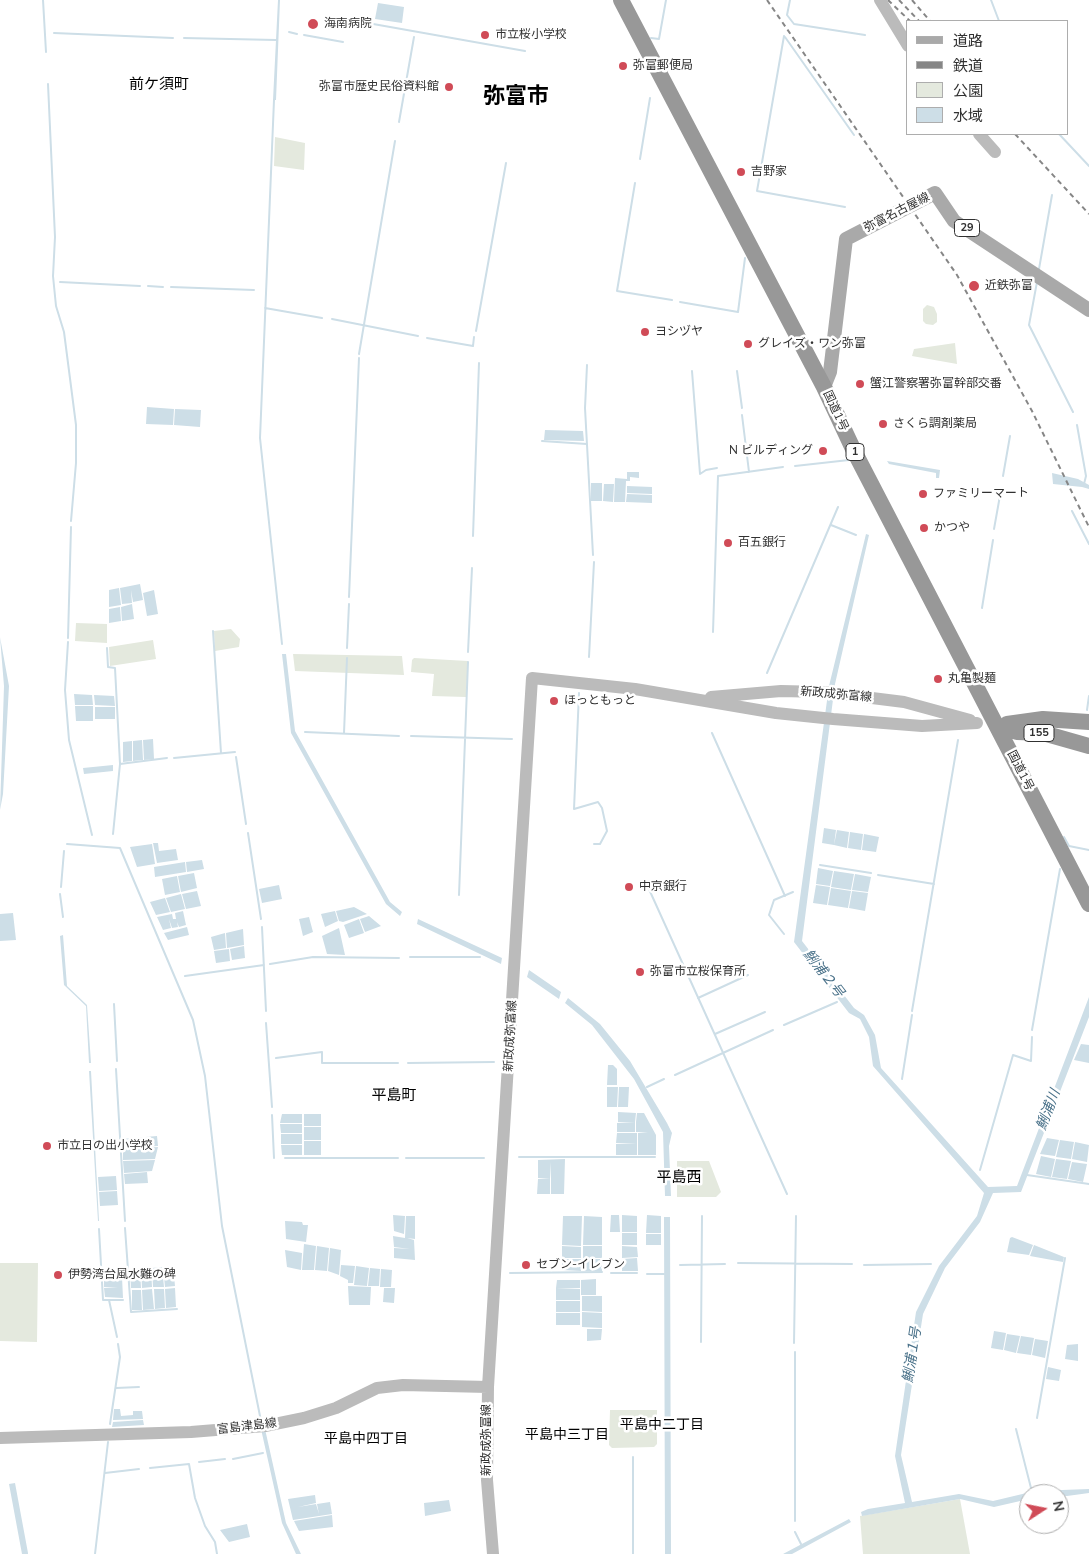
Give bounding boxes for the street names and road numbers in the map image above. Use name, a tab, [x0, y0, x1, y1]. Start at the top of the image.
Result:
street label: 弥富名古屋線	[862, 190, 932, 236]
road number: 29	[954, 220, 980, 237]
street label: 国道1号	[819, 388, 851, 434]
road number: 1	[846, 444, 864, 461]
street label: 新政成弥富線	[800, 685, 872, 705]
road number: 155	[1024, 724, 1054, 741]
street label: 国道1号	[1004, 748, 1036, 794]
street label: 新政成弥富線	[502, 1000, 520, 1072]
street label: 新政成弥富線	[480, 1404, 494, 1476]
street label: 富島津島線	[216, 1416, 278, 1438]

